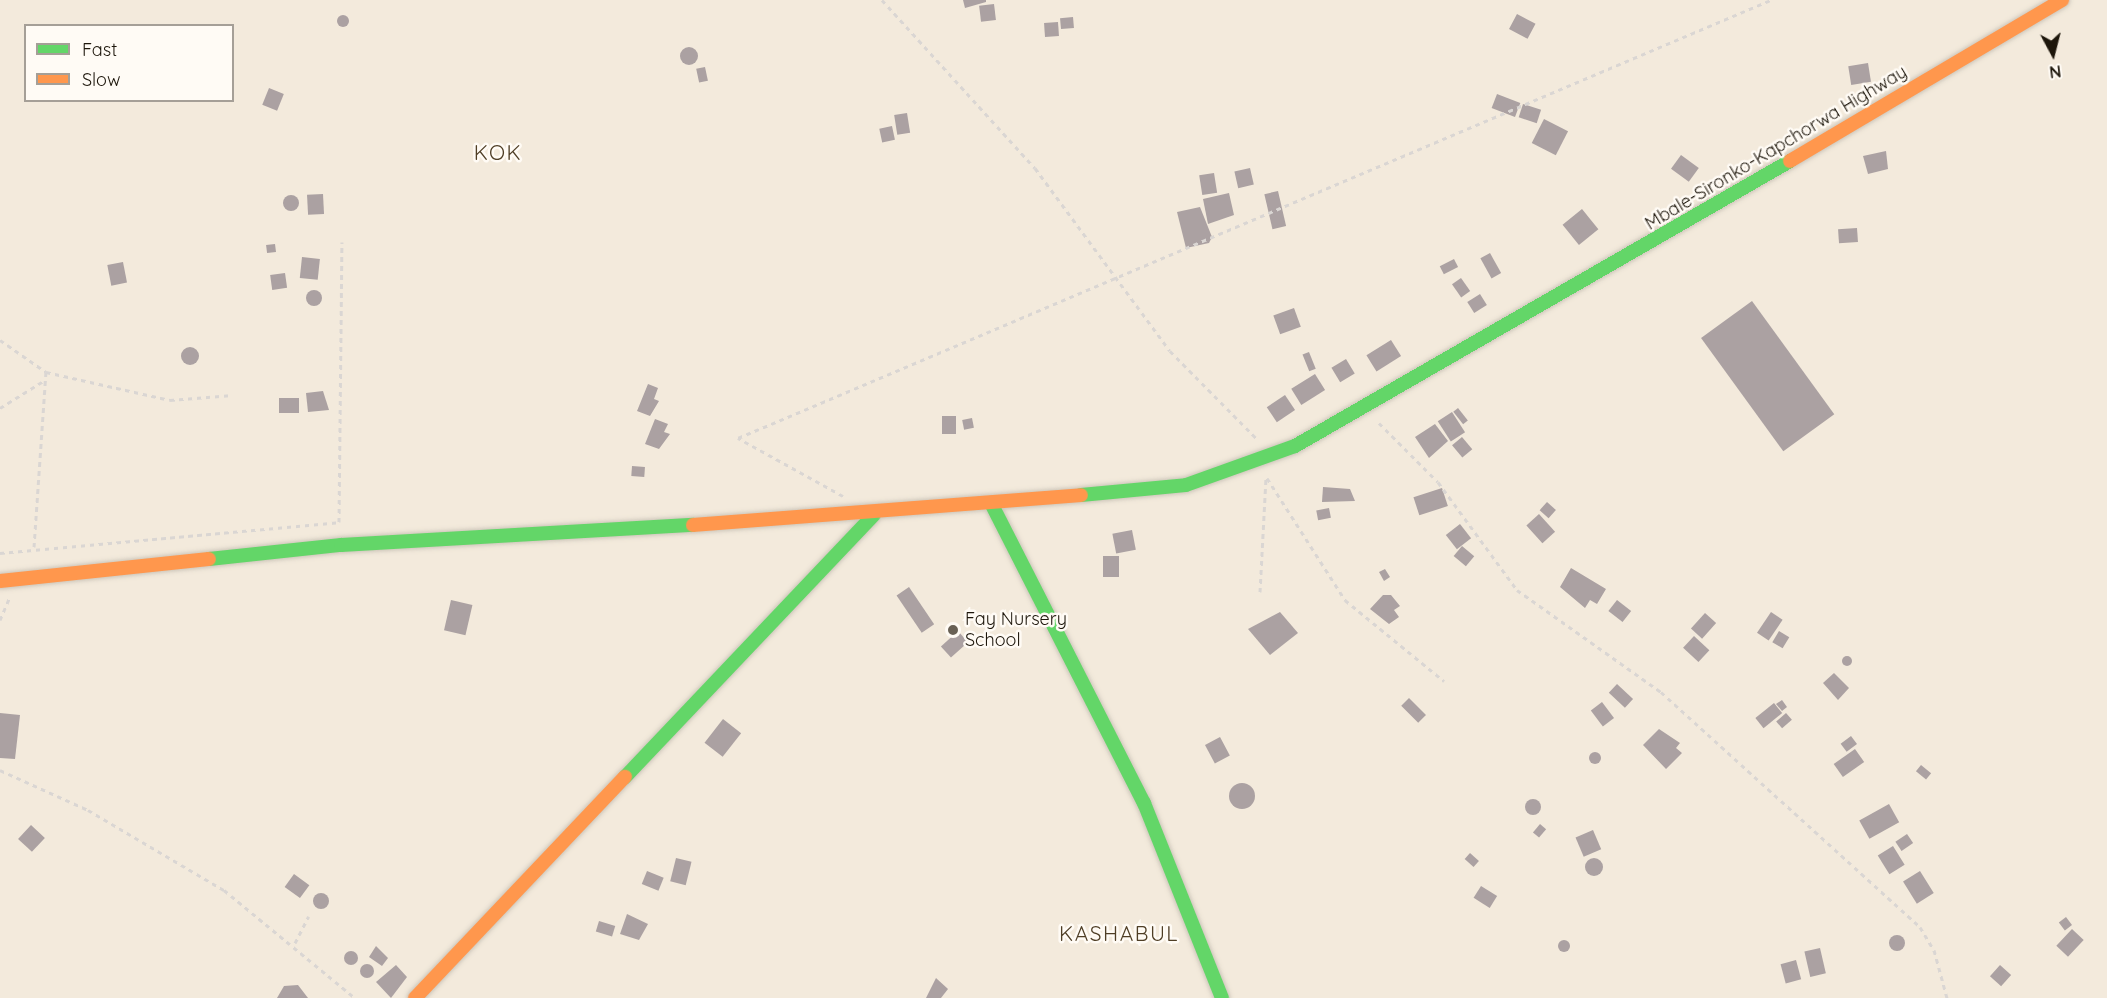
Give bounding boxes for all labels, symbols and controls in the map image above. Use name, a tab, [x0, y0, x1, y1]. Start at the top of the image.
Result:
legend	[24, 24, 234, 102]
north arrow	[2023, 24, 2083, 84]
text: Fast	[82, 38, 117, 61]
street label: Mbale-Sironko-Kapchorwa Highway	[1641, 61, 1911, 235]
text: N	[2048, 61, 2062, 83]
text: Slow	[82, 68, 120, 91]
district label: KOK	[474, 139, 522, 165]
place label: Fay Nursery School	[965, 609, 1067, 652]
marker: Fay Nursery School	[946, 623, 960, 637]
district label: KASHABUL	[1059, 920, 1179, 946]

